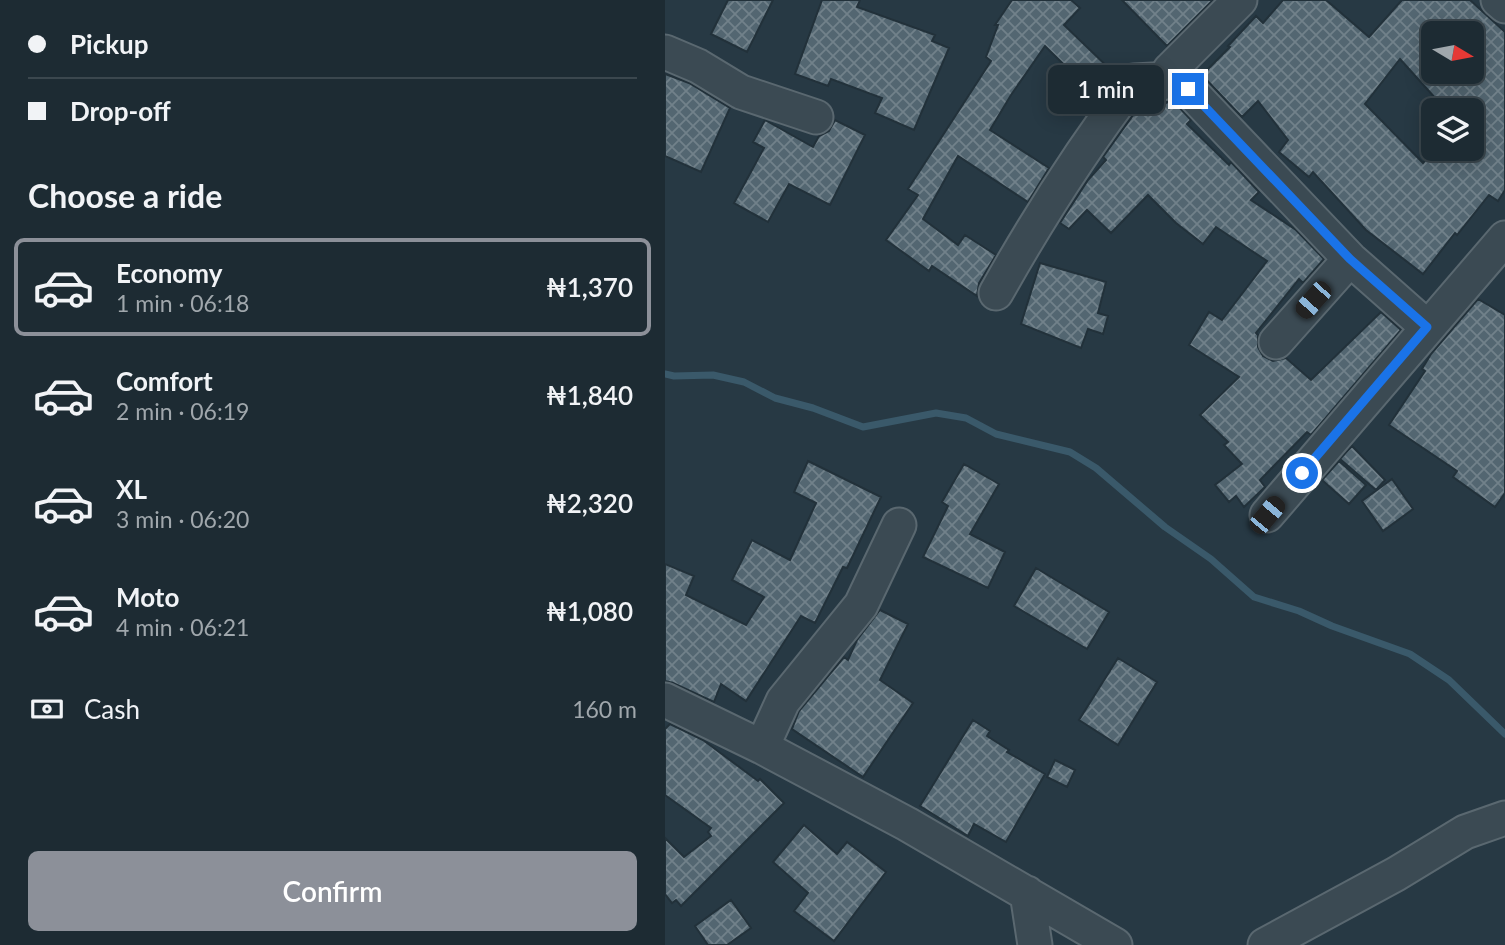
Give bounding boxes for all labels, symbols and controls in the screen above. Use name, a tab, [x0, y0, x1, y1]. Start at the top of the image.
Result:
north arrow	[1421, 21, 1484, 84]
map controls	[1421, 21, 1484, 161]
text: Pickup	[70, 28, 149, 60]
callout: 1 min	[1048, 64, 1163, 114]
route end	[1172, 73, 1204, 105]
text: 1 min	[1078, 75, 1134, 103]
text: Drop-off	[70, 95, 171, 127]
button: layers	[1421, 98, 1484, 161]
text: Choose a ride	[28, 176, 222, 215]
icon: car	[32, 256, 95, 319]
text: Economy	[116, 257, 222, 289]
text: ₦1,370	[546, 271, 633, 303]
car	[1292, 277, 1335, 323]
text: 1 min · 06:18	[116, 289, 249, 317]
icon: car	[32, 364, 95, 427]
text: Comfort	[116, 365, 213, 397]
text: ₦1,840	[546, 379, 633, 411]
text: 2 min · 06:19	[116, 397, 249, 425]
route start	[1286, 457, 1318, 489]
icon: car	[32, 472, 95, 535]
text: XL	[116, 473, 147, 505]
text: ₦2,320	[546, 487, 633, 519]
car	[1246, 492, 1289, 538]
text: 3 min · 06:20	[116, 505, 249, 533]
icon: car	[32, 580, 95, 643]
text: Moto	[116, 581, 179, 613]
text: ₦1,080	[546, 595, 633, 627]
text: 4 min · 06:21	[116, 613, 249, 641]
icon: cash	[28, 690, 66, 728]
text: Cash	[84, 693, 140, 725]
text: 160 m	[572, 695, 637, 723]
button: Confirm	[28, 851, 637, 931]

